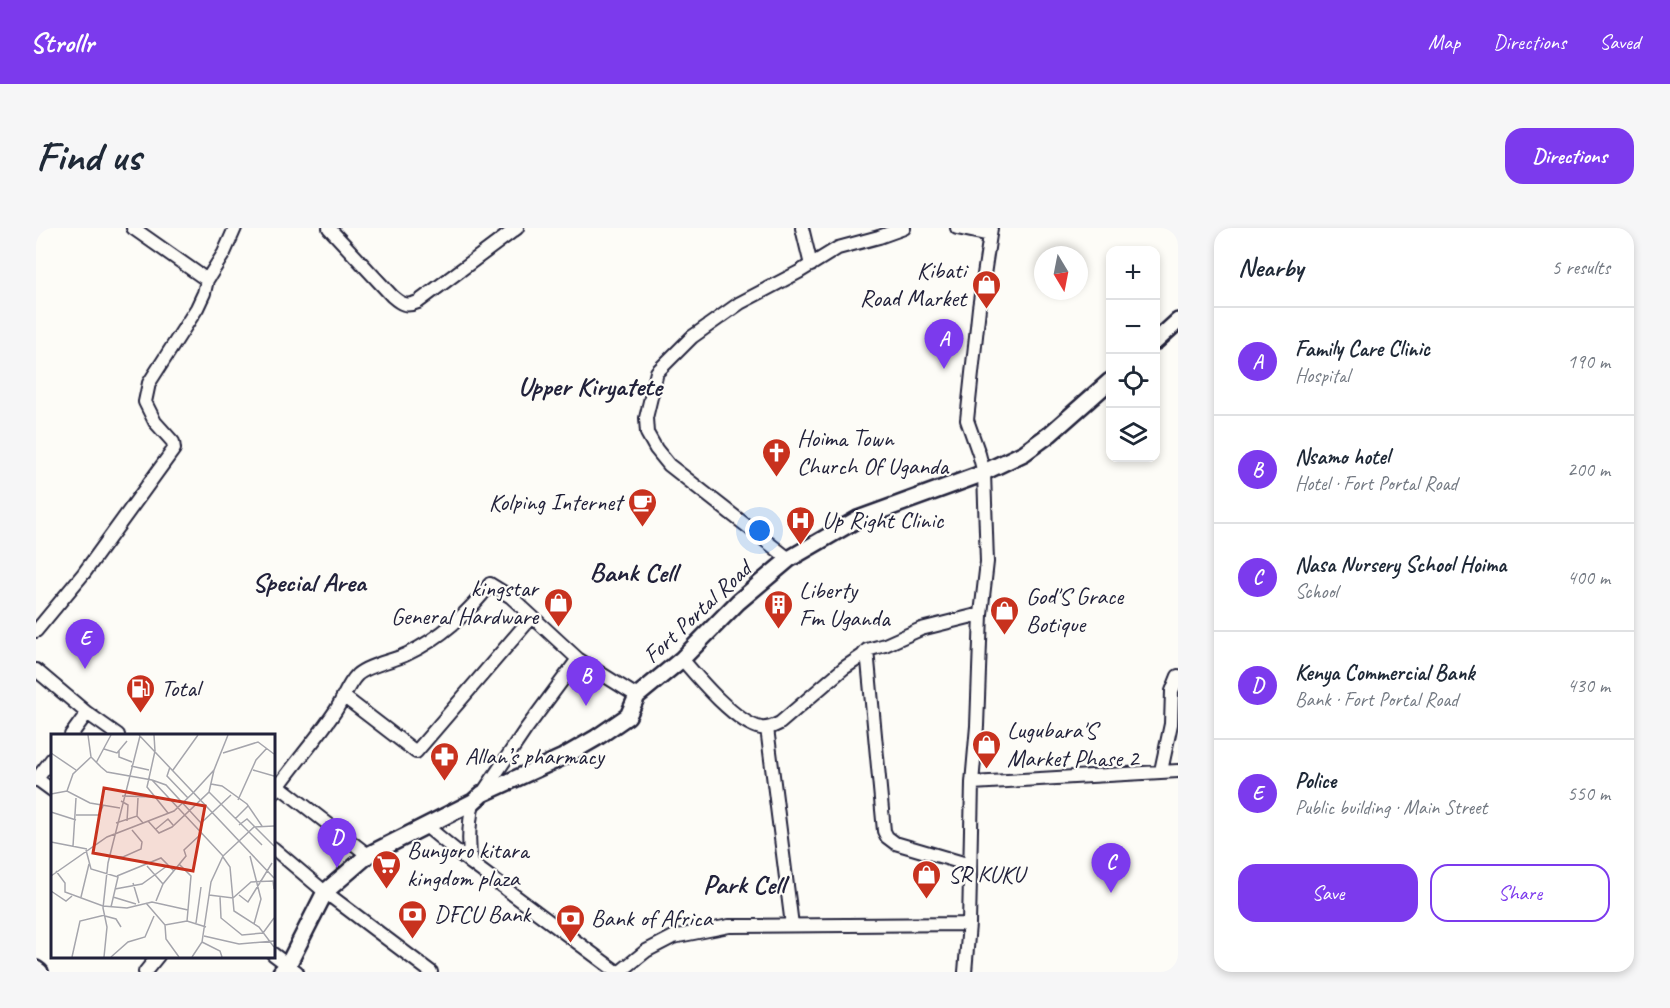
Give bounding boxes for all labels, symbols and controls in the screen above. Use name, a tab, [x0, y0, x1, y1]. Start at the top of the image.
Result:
text: Strollr	[30, 25, 94, 60]
text: Map	[1428, 29, 1460, 55]
text: Directions	[1493, 29, 1566, 55]
text: Saved	[1599, 29, 1640, 55]
button: Directions	[1505, 128, 1634, 184]
text: Find us	[36, 130, 141, 183]
north arrow	[1034, 246, 1088, 300]
map controls	[1106, 246, 1160, 462]
button: +	[1106, 246, 1160, 300]
text: Nearby	[1238, 251, 1303, 284]
place label: Kibati Road Market	[860, 255, 970, 313]
text: 5 results	[1551, 255, 1610, 280]
shop icon: Kibati Road Market	[971, 268, 1003, 310]
button: −	[1106, 300, 1160, 354]
pin: A	[924, 320, 964, 369]
text: Family Care Clinic	[1295, 335, 1430, 363]
text: A	[1252, 349, 1263, 374]
text: 190 m	[1567, 349, 1610, 374]
button: locate	[1106, 354, 1160, 408]
text: Hospital	[1295, 363, 1350, 388]
district label: Upper Kiryatete	[518, 369, 664, 403]
button: layers	[1106, 408, 1160, 462]
place label: Hoima Town Church Of Uganda	[797, 423, 949, 481]
church icon: Hoima Town Church Of Uganda	[760, 436, 792, 478]
text: Nsamo hotel	[1295, 443, 1390, 471]
text: B	[1252, 457, 1263, 482]
text: 200 m	[1567, 457, 1610, 482]
text: Hotel · Fort Portal Road	[1295, 471, 1457, 496]
cafe icon: Kolping Internet	[627, 486, 659, 528]
place label: Kolping Internet	[489, 487, 625, 517]
hospital icon: Up Right Clinic	[785, 504, 817, 546]
place label: Up Right Clinic	[822, 505, 945, 535]
your location	[745, 516, 774, 545]
text: Nasa Nursery School Hoima	[1295, 551, 1506, 579]
street label: Fort Portal Road	[637, 552, 760, 670]
district label: Bank Cell	[589, 555, 682, 589]
district label: Special Area	[252, 565, 368, 599]
text: C	[1253, 565, 1262, 590]
text: 400 m	[1567, 565, 1610, 590]
place label: kingstar General Hardware	[391, 573, 540, 631]
place label: Liberty Fm Uganda	[799, 575, 891, 633]
text: School	[1295, 579, 1338, 604]
place label: God'S Grace Botique	[1026, 581, 1125, 639]
shop icon: kingstar General Hardware	[543, 586, 575, 628]
building icon: Liberty Fm Uganda	[762, 588, 794, 630]
shop icon: God'S Grace Botique	[989, 594, 1021, 636]
pin: E	[65, 620, 104, 669]
pin: B	[566, 656, 606, 706]
text: Kenya Commercial Bank	[1295, 659, 1474, 687]
fuel station icon: Total	[124, 672, 156, 714]
place label: Total	[161, 673, 204, 703]
text: D	[1252, 673, 1263, 698]
text: 430 m	[1567, 673, 1610, 698]
text: Bank · Fort Portal Road	[1295, 687, 1458, 712]
place label: Lugubara'S Market Phase 2	[1007, 715, 1141, 773]
shop icon: Lugubara'S Market Phase 2	[970, 728, 1002, 770]
inset map	[51, 734, 274, 957]
pharmacy icon: Allan’s pharmacy	[428, 740, 460, 782]
place label: Allan’s pharmacy	[465, 741, 606, 771]
text: Police	[1295, 767, 1336, 795]
text: E	[1252, 781, 1263, 806]
text: 550 m	[1567, 781, 1610, 806]
text: Public building · Main Street	[1295, 795, 1487, 820]
pin: D	[318, 818, 356, 868]
place label: Bunyoro kitara kingdom plaza	[407, 835, 530, 893]
pin: C	[1092, 844, 1130, 893]
supermarket icon: Bunyoro kitara kingdom plaza	[370, 848, 402, 890]
shop icon: SR KUKU	[911, 858, 943, 900]
place label: SR KUKU	[948, 859, 1029, 889]
button: Save	[1238, 864, 1418, 922]
button: Share	[1430, 864, 1610, 922]
district label: Park Cell	[703, 867, 790, 901]
bank icon: DFCU Bank	[397, 898, 429, 940]
place label: DFCU Bank	[434, 899, 533, 929]
bank icon: Bank of Africa	[554, 902, 586, 944]
place label: Bank of Africa	[591, 903, 714, 933]

